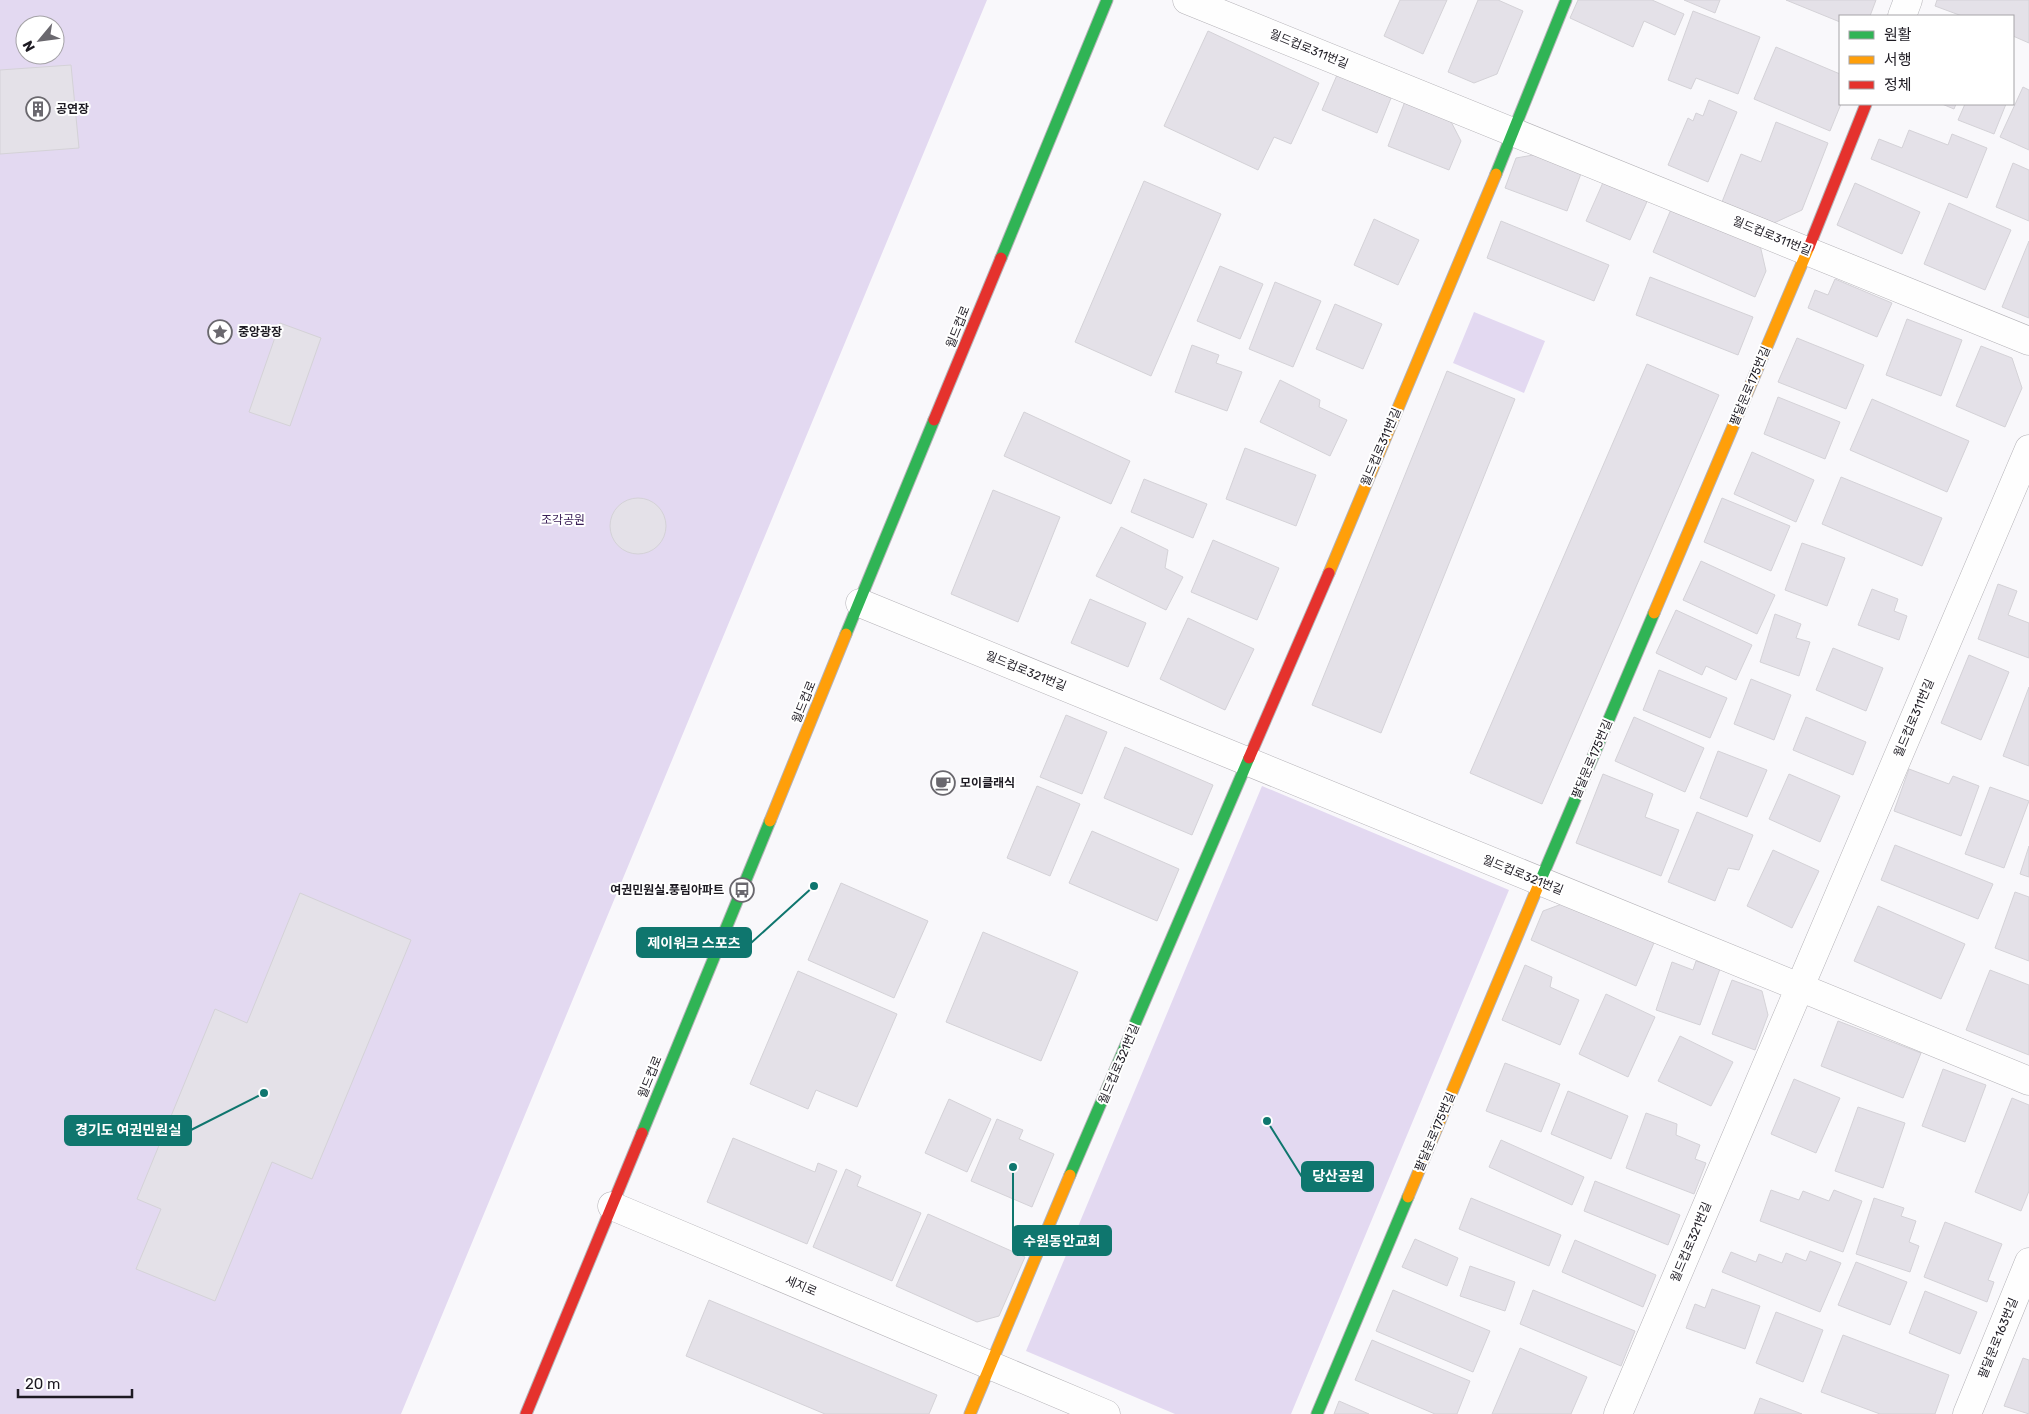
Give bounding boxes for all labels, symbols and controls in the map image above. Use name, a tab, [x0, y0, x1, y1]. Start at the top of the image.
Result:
north arrow	[15, 15, 65, 65]
legend	[1839, 15, 2014, 105]
text: 원활	[1884, 26, 1912, 44]
street label: 월드컵로311번길	[1268, 27, 1350, 71]
text: N	[19, 38, 39, 55]
text: 서행	[1884, 51, 1912, 69]
text: 정체	[1884, 76, 1912, 94]
building icon: 공연장	[25, 96, 51, 122]
place label: 공연장	[56, 102, 89, 116]
street label: 월드컵로311번길	[1731, 214, 1813, 258]
street label: 월드컵로	[943, 304, 973, 350]
place icon: 중앙광장	[207, 319, 233, 345]
place label: 중앙광장	[238, 325, 282, 339]
street label: 팔달문로175번길	[1727, 344, 1773, 428]
street label: 월드컵로311번길	[1358, 406, 1404, 488]
park label: 조각공원	[541, 513, 585, 527]
street label: 월드컵로321번길	[984, 648, 1068, 694]
street label: 월드컵로311번길	[1891, 677, 1937, 759]
street label: 월드컵로	[789, 679, 819, 725]
street label: 팔달문로175번길	[1569, 717, 1615, 801]
cafe icon: 모이클래식	[930, 770, 956, 796]
place label: 모이클래식	[960, 776, 1015, 790]
street label: 월드컵로321번길	[1481, 852, 1565, 898]
bus stop icon: 여권민원실.풍림아파트	[729, 877, 755, 903]
place label: 여권민원실.풍림아파트	[610, 883, 724, 897]
callout: 제이워크 스포츠	[637, 928, 751, 957]
text: 제이워크 스포츠	[647, 935, 741, 952]
street label: 월드컵로321번길	[1096, 1022, 1142, 1106]
street label: 월드컵로	[635, 1054, 665, 1100]
street label: 팔달문로175번길	[1412, 1090, 1458, 1174]
callout: 경기도 여권민원실	[65, 1116, 191, 1145]
text: 경기도 여권민원실	[75, 1122, 181, 1139]
callout: 당산공원	[1302, 1162, 1373, 1191]
text: 당산공원	[1312, 1168, 1364, 1185]
street label: 월드컵로321번길	[1668, 1200, 1714, 1284]
callout: 수원동안교회	[1013, 1226, 1111, 1255]
text: 수원동안교회	[1023, 1233, 1101, 1250]
street label: 세지로	[783, 1273, 819, 1299]
street label: 팔달문로163번길	[1975, 1296, 2021, 1380]
scale bar	[18, 1366, 131, 1398]
text: 20 m	[25, 1375, 60, 1393]

